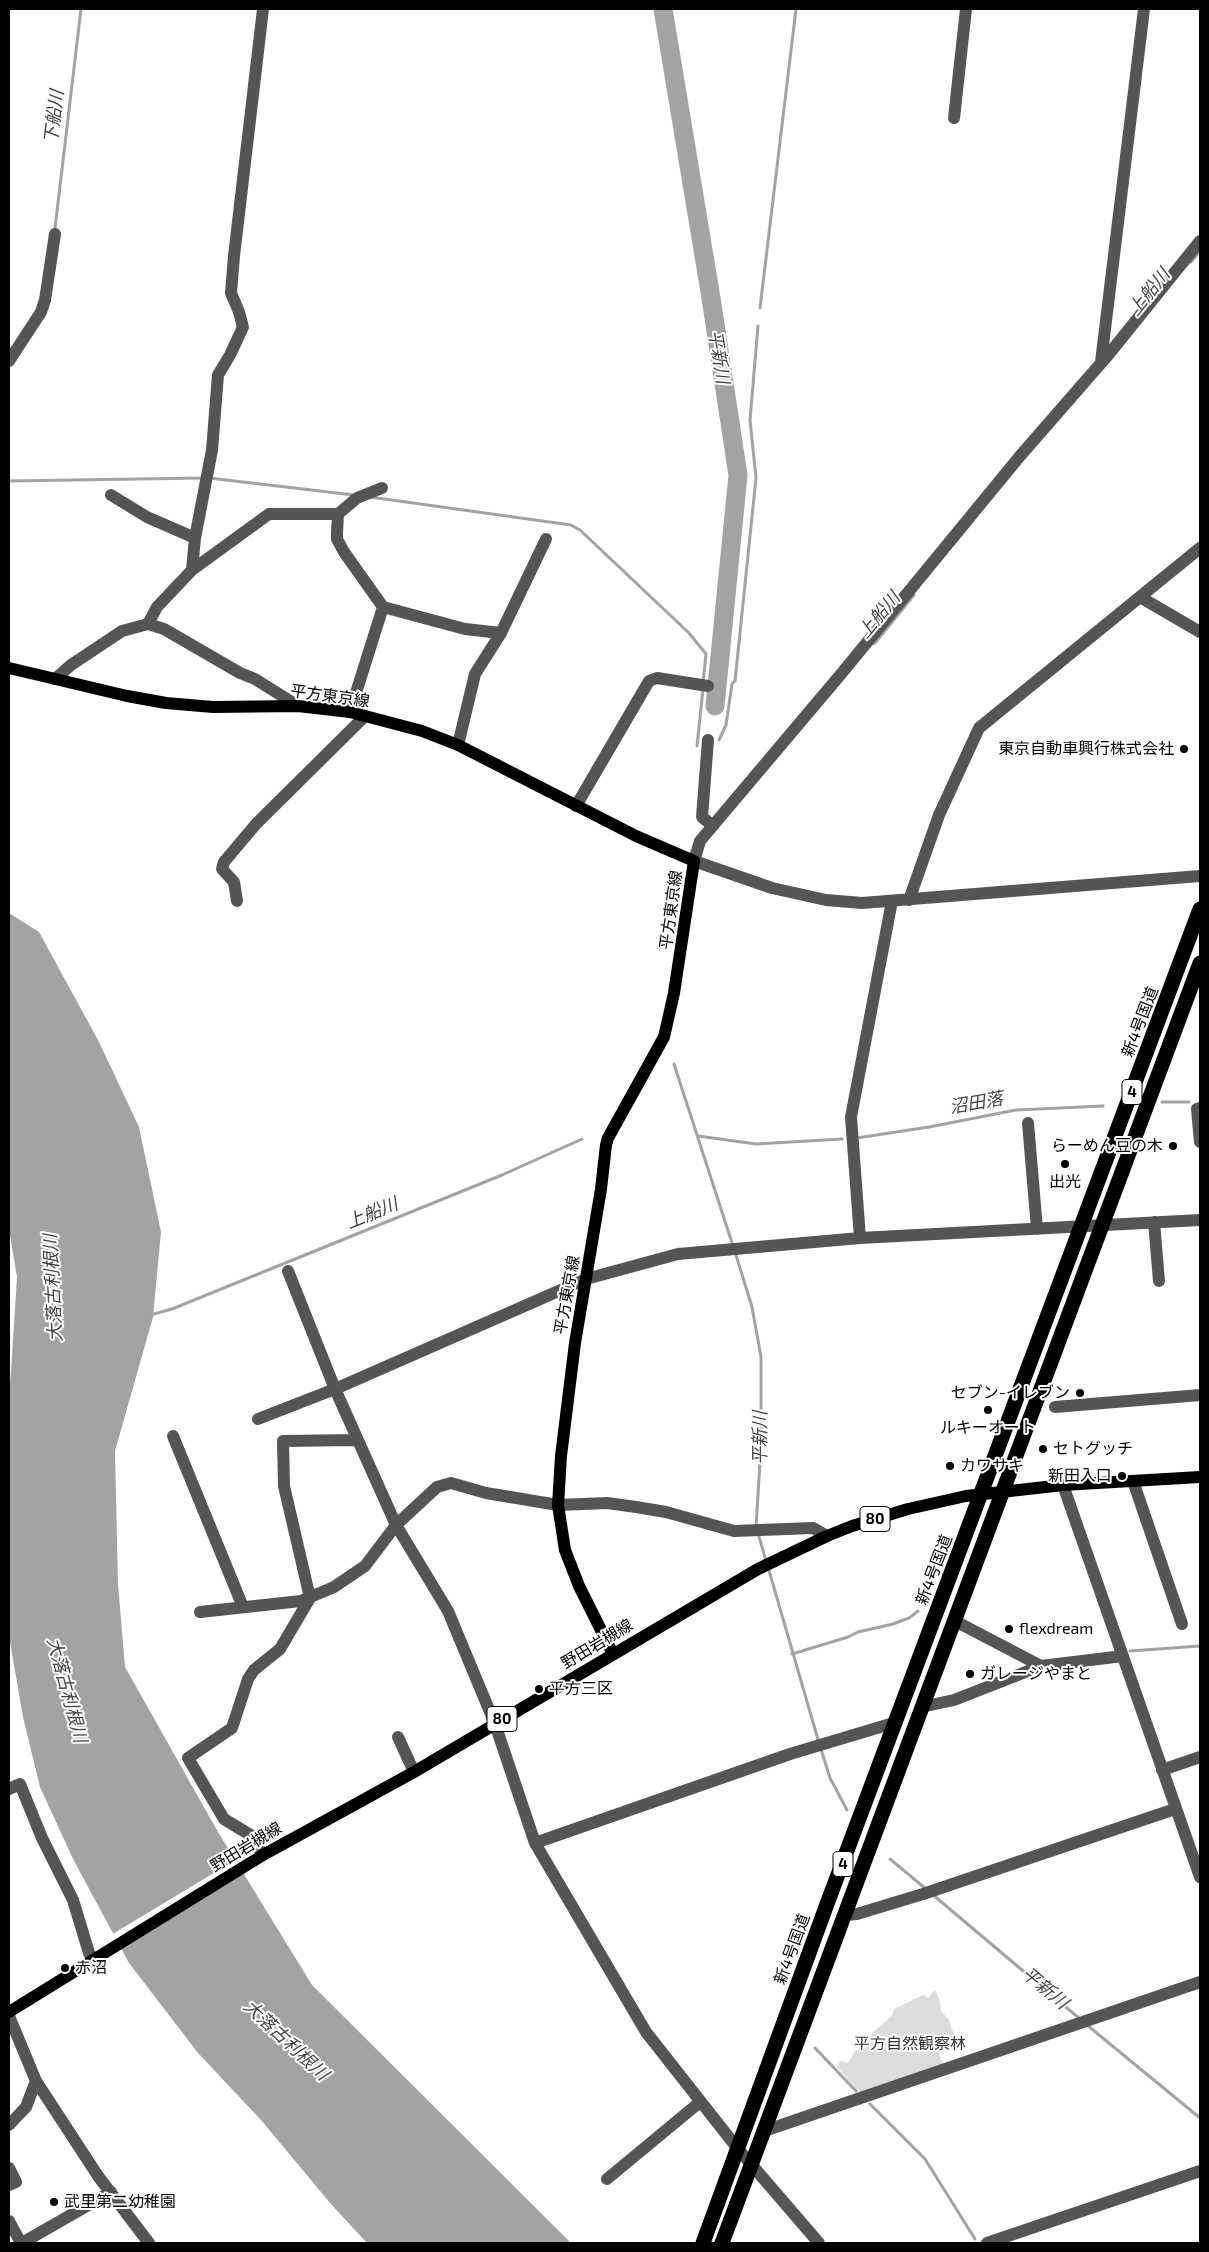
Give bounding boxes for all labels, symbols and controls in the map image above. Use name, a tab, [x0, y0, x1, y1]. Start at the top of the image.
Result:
water label: 下船川	[40, 89, 68, 145]
water label: 上船川	[1124, 264, 1174, 320]
water label: 平新川	[704, 329, 734, 385]
water label: 上船川	[853, 587, 905, 643]
street label: 平方東京線	[289, 681, 371, 711]
place label: 東京自動車興行株式会社	[998, 739, 1174, 759]
marker: 東京自動車興行株式会社	[1178, 743, 1190, 755]
street label: 平方東京線	[656, 869, 686, 951]
street label: 新4号国道	[1118, 984, 1162, 1060]
road number: 4	[1122, 1080, 1142, 1104]
water label: 沼田落	[948, 1088, 1004, 1118]
place label: らーめん豆の木	[1051, 1136, 1163, 1156]
marker: らーめん豆の木	[1167, 1140, 1179, 1152]
marker: 出光	[1059, 1158, 1071, 1170]
place label: 出光	[1049, 1172, 1081, 1192]
water label: 上船川	[343, 1193, 401, 1233]
water label: 大落古利根川	[39, 1234, 67, 1342]
street label: 平方東京線	[551, 1254, 583, 1336]
place label: セブン-イレブン	[951, 1383, 1070, 1403]
marker: セブン-イレブン	[1074, 1387, 1086, 1399]
marker: ルキーオート	[982, 1404, 994, 1416]
water label: 平新川	[749, 1411, 771, 1465]
place label: ルキーオート	[940, 1418, 1036, 1438]
place label: セトグッチ	[1053, 1439, 1133, 1459]
marker: セトグッチ	[1037, 1443, 1049, 1455]
place label: カワサキ	[960, 1456, 1024, 1476]
marker: カワサキ	[944, 1460, 956, 1472]
place label: 新田入口	[1048, 1466, 1112, 1486]
marker: 新田入口	[1116, 1470, 1128, 1482]
road number: 80	[860, 1506, 890, 1532]
street label: 新4号国道	[912, 1532, 956, 1608]
street label: 野田岩槻線	[558, 1615, 636, 1673]
place label: flexdream	[1019, 1619, 1093, 1639]
marker: flexdream	[1003, 1623, 1015, 1635]
water label: 大落古利根川	[43, 1635, 91, 1745]
place label: ガレージやまと	[980, 1664, 1092, 1684]
marker: ガレージやまと	[964, 1668, 976, 1680]
place label: 平方三区	[549, 1679, 613, 1699]
marker: 平方三区	[533, 1683, 545, 1695]
road number: 80	[487, 1706, 517, 1732]
street label: 野田岩槻線	[207, 1818, 285, 1876]
road number: 4	[833, 1852, 853, 1876]
street label: 新4号国道	[770, 1911, 814, 1987]
place label: 赤沼	[75, 1958, 107, 1978]
marker: 赤沼	[59, 1962, 71, 1974]
water label: 平新川	[1017, 1962, 1073, 2014]
water label: 大落古利根川	[239, 1995, 333, 2085]
park label: 平方自然観察林	[854, 2034, 966, 2054]
place label: 武里第二幼稚園	[64, 2192, 176, 2212]
marker: 武里第二幼稚園	[48, 2196, 60, 2208]

